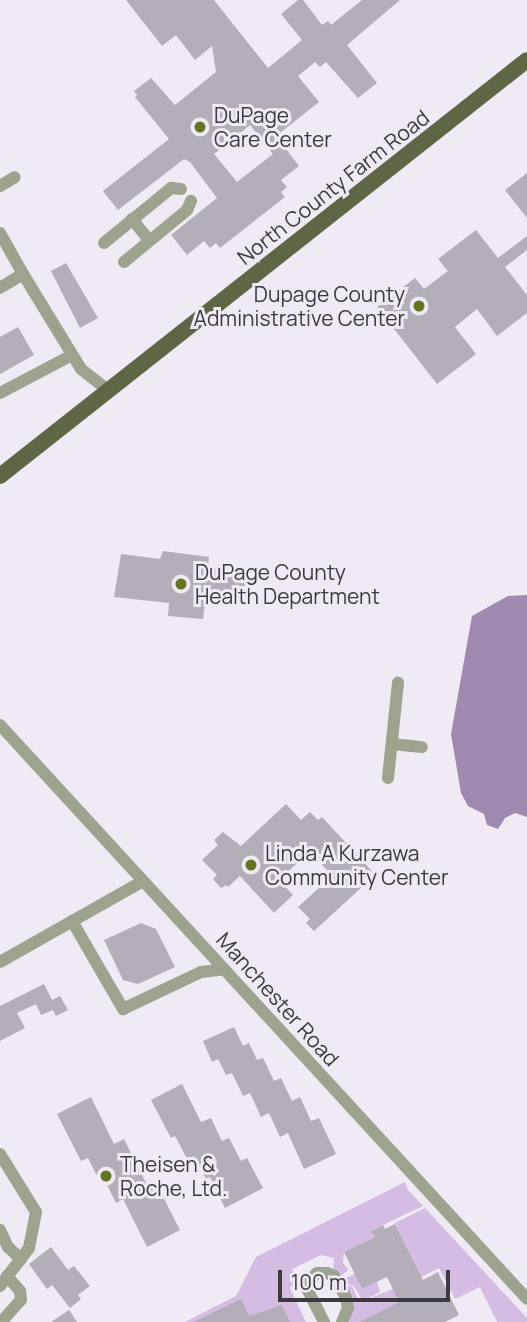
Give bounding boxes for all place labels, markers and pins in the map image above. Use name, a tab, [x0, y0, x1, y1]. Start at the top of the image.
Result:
place label: DuPage Care Center	[214, 102, 332, 152]
marker: DuPage Care Center	[192, 119, 208, 135]
place label: Dupage County Administrative Center	[194, 281, 405, 331]
marker: Dupage County Administrative Center	[411, 298, 427, 314]
place label: DuPage County Health Department	[195, 559, 380, 609]
marker: DuPage County Health Department	[173, 576, 189, 592]
place label: Linda A Kurzawa Community Center	[265, 840, 449, 890]
marker: Linda A Kurzawa Community Center	[243, 857, 259, 873]
place label: Theisen & Roche, Ltd.	[120, 1151, 227, 1201]
marker: Theisen & Roche, Ltd.	[98, 1168, 114, 1184]

